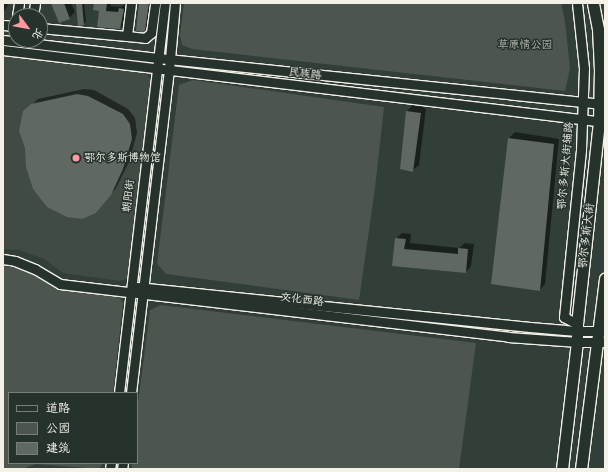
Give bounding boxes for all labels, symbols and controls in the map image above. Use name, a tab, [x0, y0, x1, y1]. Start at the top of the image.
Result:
north arrow	[8, 8, 48, 48]
text: 北	[29, 26, 46, 42]
park label: 草原情公园	[498, 38, 552, 52]
street label: 民族路	[288, 65, 322, 83]
street label: 鄂尔多斯大街辅路	[556, 122, 576, 210]
place label: 鄂尔多斯博物馆	[84, 151, 161, 165]
marker: 鄂尔多斯博物馆	[71, 153, 81, 163]
street label: 朝阳街	[120, 179, 138, 213]
street label: 鄂尔多斯大街	[576, 202, 598, 270]
street label: 文化西路	[279, 291, 325, 309]
legend	[8, 392, 138, 464]
text: 道路	[46, 401, 70, 416]
text: 公园	[46, 421, 70, 436]
text: 建筑	[46, 441, 70, 456]

